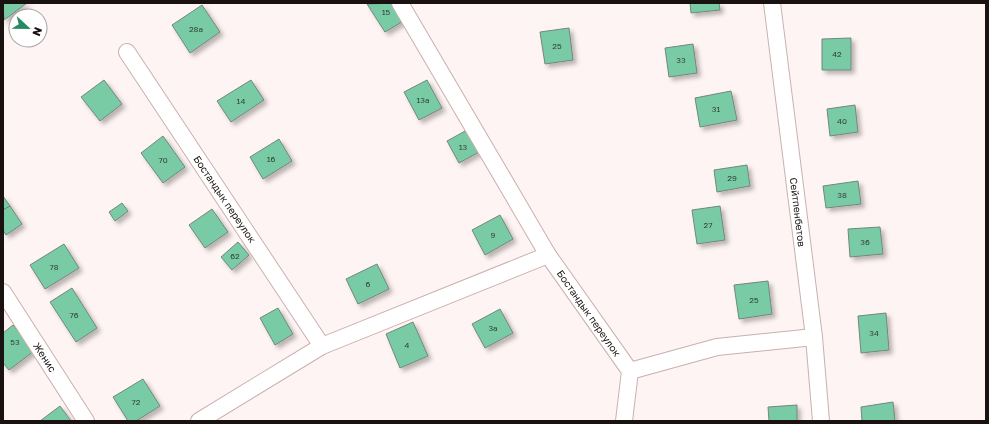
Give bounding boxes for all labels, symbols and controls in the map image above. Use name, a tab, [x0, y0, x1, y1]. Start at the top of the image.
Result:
house number: 15	[382, 7, 391, 17]
north arrow	[8, 8, 48, 48]
house number: 28а	[189, 24, 203, 34]
text: N	[30, 26, 45, 38]
house number: 25	[552, 41, 562, 51]
house number: 42	[832, 49, 842, 59]
house number: 33	[676, 55, 686, 65]
house number: 13а	[416, 95, 430, 105]
house number: 14	[237, 96, 245, 106]
house number: 31	[712, 104, 720, 114]
house number: 40	[837, 116, 847, 126]
house number: 13	[459, 142, 468, 152]
street label: Бостандык переулок	[191, 153, 259, 245]
house number: 16	[267, 154, 276, 164]
house number: 70	[158, 155, 168, 165]
house number: 29	[727, 173, 737, 183]
street label: Сейтпенбетов	[788, 177, 808, 248]
house number: 38	[837, 190, 847, 200]
house number: 27	[704, 220, 712, 230]
house number: 9	[491, 230, 496, 240]
house number: 36	[860, 237, 870, 247]
house number: 62	[230, 251, 240, 261]
house number: 78	[49, 262, 59, 272]
street label: Бостандык переулок	[555, 267, 624, 359]
house number: 6	[366, 279, 371, 289]
house number: 25	[749, 295, 759, 305]
house number: 76	[69, 310, 79, 320]
house number: 3а	[488, 323, 498, 333]
house number: 34	[869, 328, 879, 338]
house number: 53	[10, 337, 20, 347]
street label: Женис	[31, 340, 59, 375]
house number: 4	[405, 340, 410, 350]
house number: 72	[132, 397, 141, 407]

